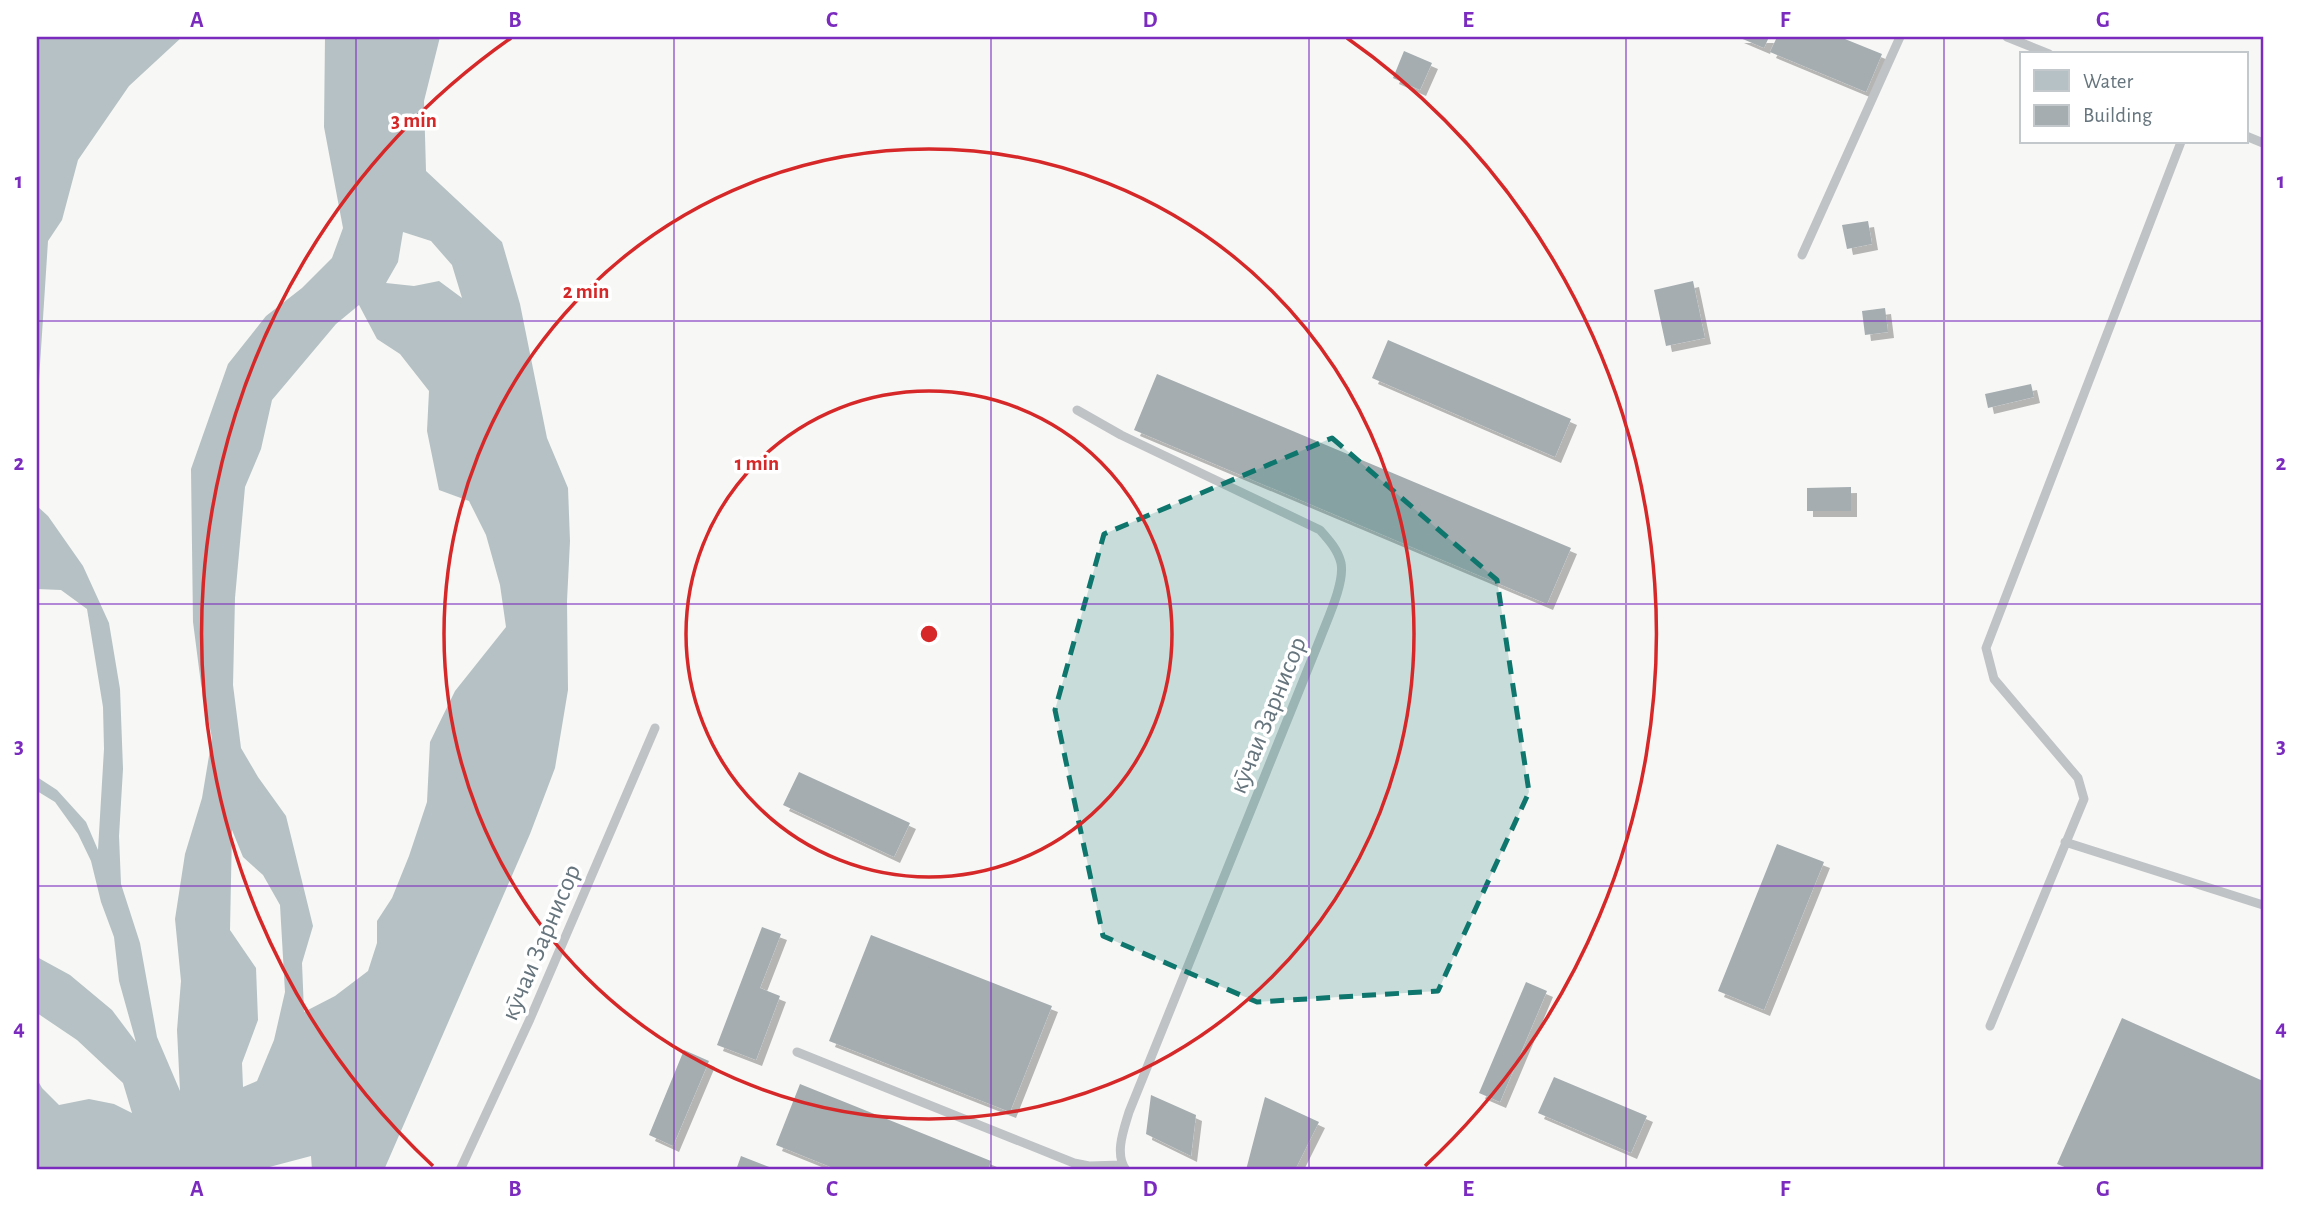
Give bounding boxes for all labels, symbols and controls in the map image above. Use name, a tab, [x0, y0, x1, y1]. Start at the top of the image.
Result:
text: A	[190, 9, 204, 32]
text: B	[508, 9, 522, 32]
text: C	[826, 9, 838, 32]
text: D	[1142, 9, 1158, 32]
text: E	[1462, 9, 1474, 32]
text: F	[1780, 9, 1791, 32]
text: G	[2096, 9, 2110, 32]
legend	[2020, 52, 2248, 144]
text: Water	[2083, 71, 2133, 92]
text: Building	[2083, 105, 2153, 126]
text: 3 min	[391, 110, 437, 131]
text: 1	[15, 170, 23, 193]
text: 1	[2277, 170, 2285, 193]
text: 2 min	[563, 281, 609, 302]
text: 2	[14, 452, 25, 475]
text: 2	[2276, 452, 2287, 475]
text: 1 min	[735, 453, 779, 474]
centre of rings	[917, 622, 941, 646]
street label: кӯчаи Зарнисор	[1225, 633, 1311, 797]
text: 3	[14, 735, 24, 758]
text: 3	[2276, 735, 2286, 758]
street label: кӯчаи Зарнисор	[496, 861, 585, 1024]
text: 4	[13, 1017, 25, 1040]
text: 4	[2275, 1017, 2287, 1040]
text: A	[190, 1178, 204, 1201]
text: B	[508, 1178, 522, 1201]
text: C	[826, 1178, 838, 1201]
text: D	[1142, 1178, 1158, 1201]
text: E	[1462, 1178, 1474, 1201]
text: F	[1780, 1178, 1791, 1201]
text: G	[2096, 1178, 2110, 1201]

